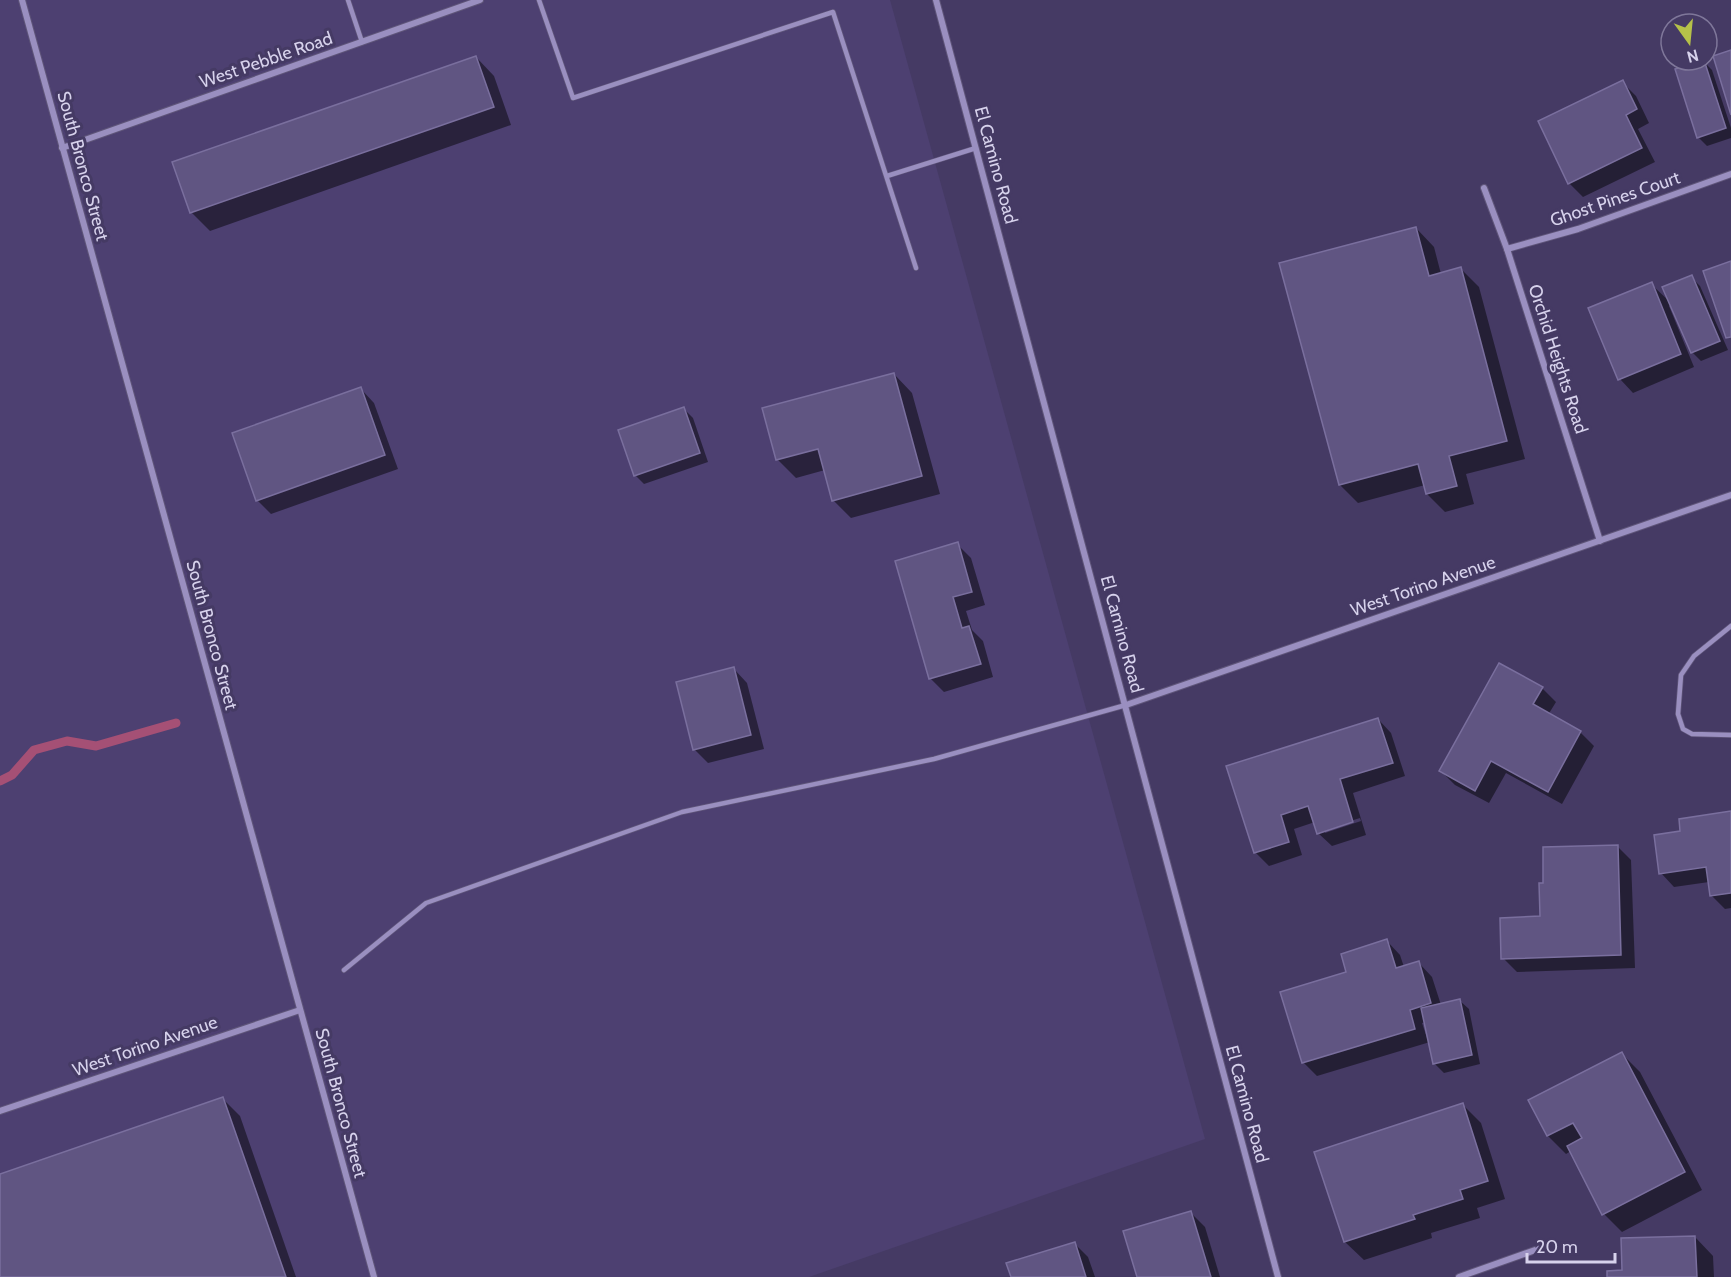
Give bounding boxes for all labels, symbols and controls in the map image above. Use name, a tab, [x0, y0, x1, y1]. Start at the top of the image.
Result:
north arrow	[1659, 12, 1719, 72]
street label: West Pebble Road	[197, 27, 335, 93]
text: N	[1685, 45, 1701, 67]
street label: South Bronco Street	[52, 89, 114, 243]
street label: El Camino Road	[970, 104, 1022, 226]
street label: Ghost Pines Court	[1547, 166, 1683, 232]
street label: Orchid Heights Road	[1523, 282, 1593, 436]
street label: West Torino Avenue	[1348, 551, 1498, 621]
street label: South Bronco Street	[181, 558, 243, 712]
street label: El Camino Road	[1096, 573, 1148, 695]
street label: West Torino Avenue	[70, 1011, 220, 1081]
street label: South Bronco Street	[310, 1026, 372, 1180]
street label: El Camino Road	[1221, 1043, 1273, 1165]
scale bar	[1527, 1226, 1616, 1264]
text: 20 m	[1536, 1236, 1578, 1258]

